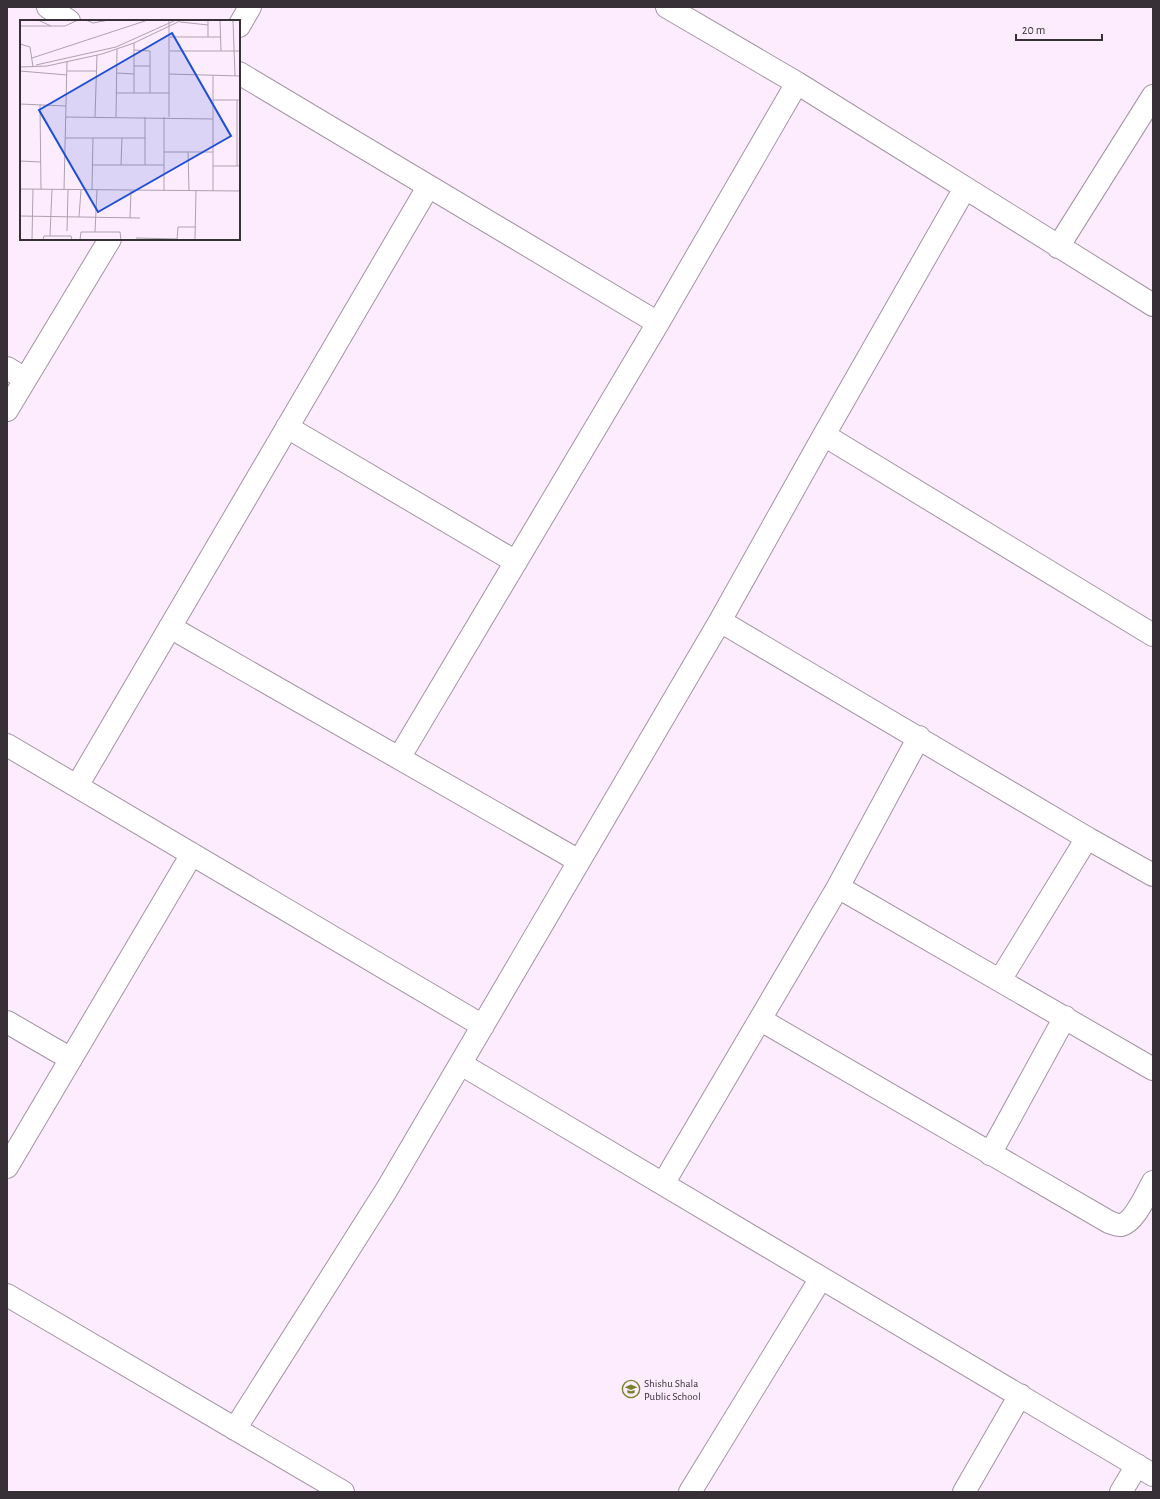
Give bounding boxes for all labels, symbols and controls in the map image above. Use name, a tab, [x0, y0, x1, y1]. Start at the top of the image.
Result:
scale bar	[1016, 16, 1102, 42]
inset map	[20, 20, 240, 240]
text: 20 m	[1022, 24, 1045, 36]
place label: Shishu Shala Public School	[644, 1378, 701, 1402]
school or university icon: Shishu Shala Public School	[621, 1379, 641, 1399]

